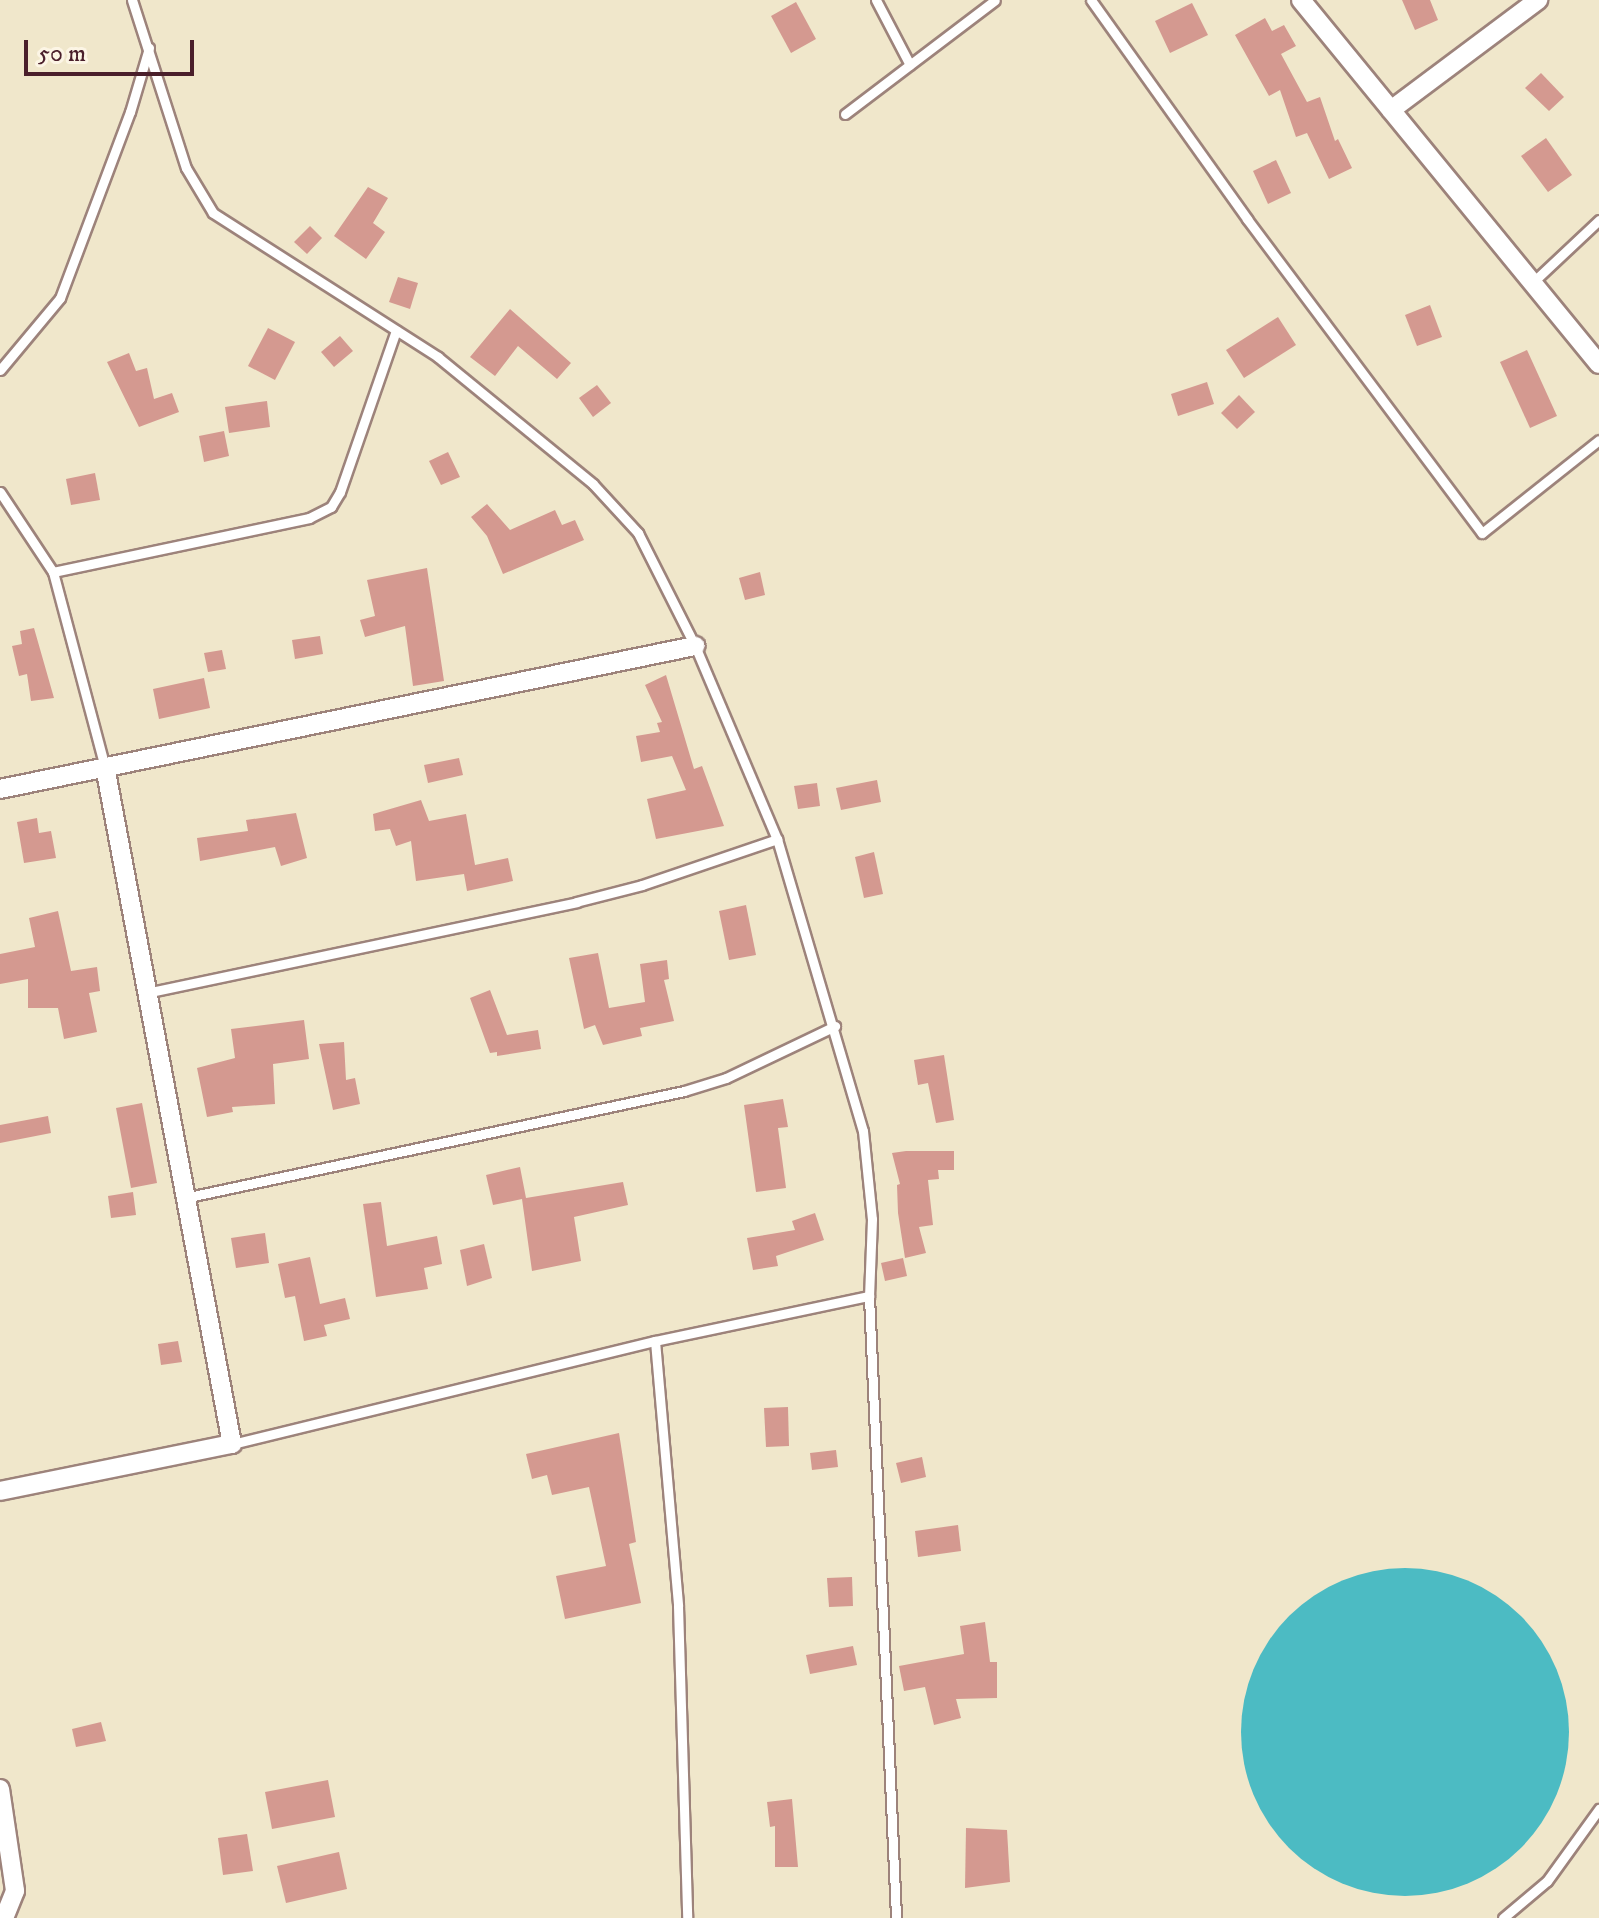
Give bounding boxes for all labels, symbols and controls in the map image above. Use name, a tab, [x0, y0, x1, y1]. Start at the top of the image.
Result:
scale bar	[28, 24, 198, 74]
text: 50 m	[38, 39, 86, 69]

